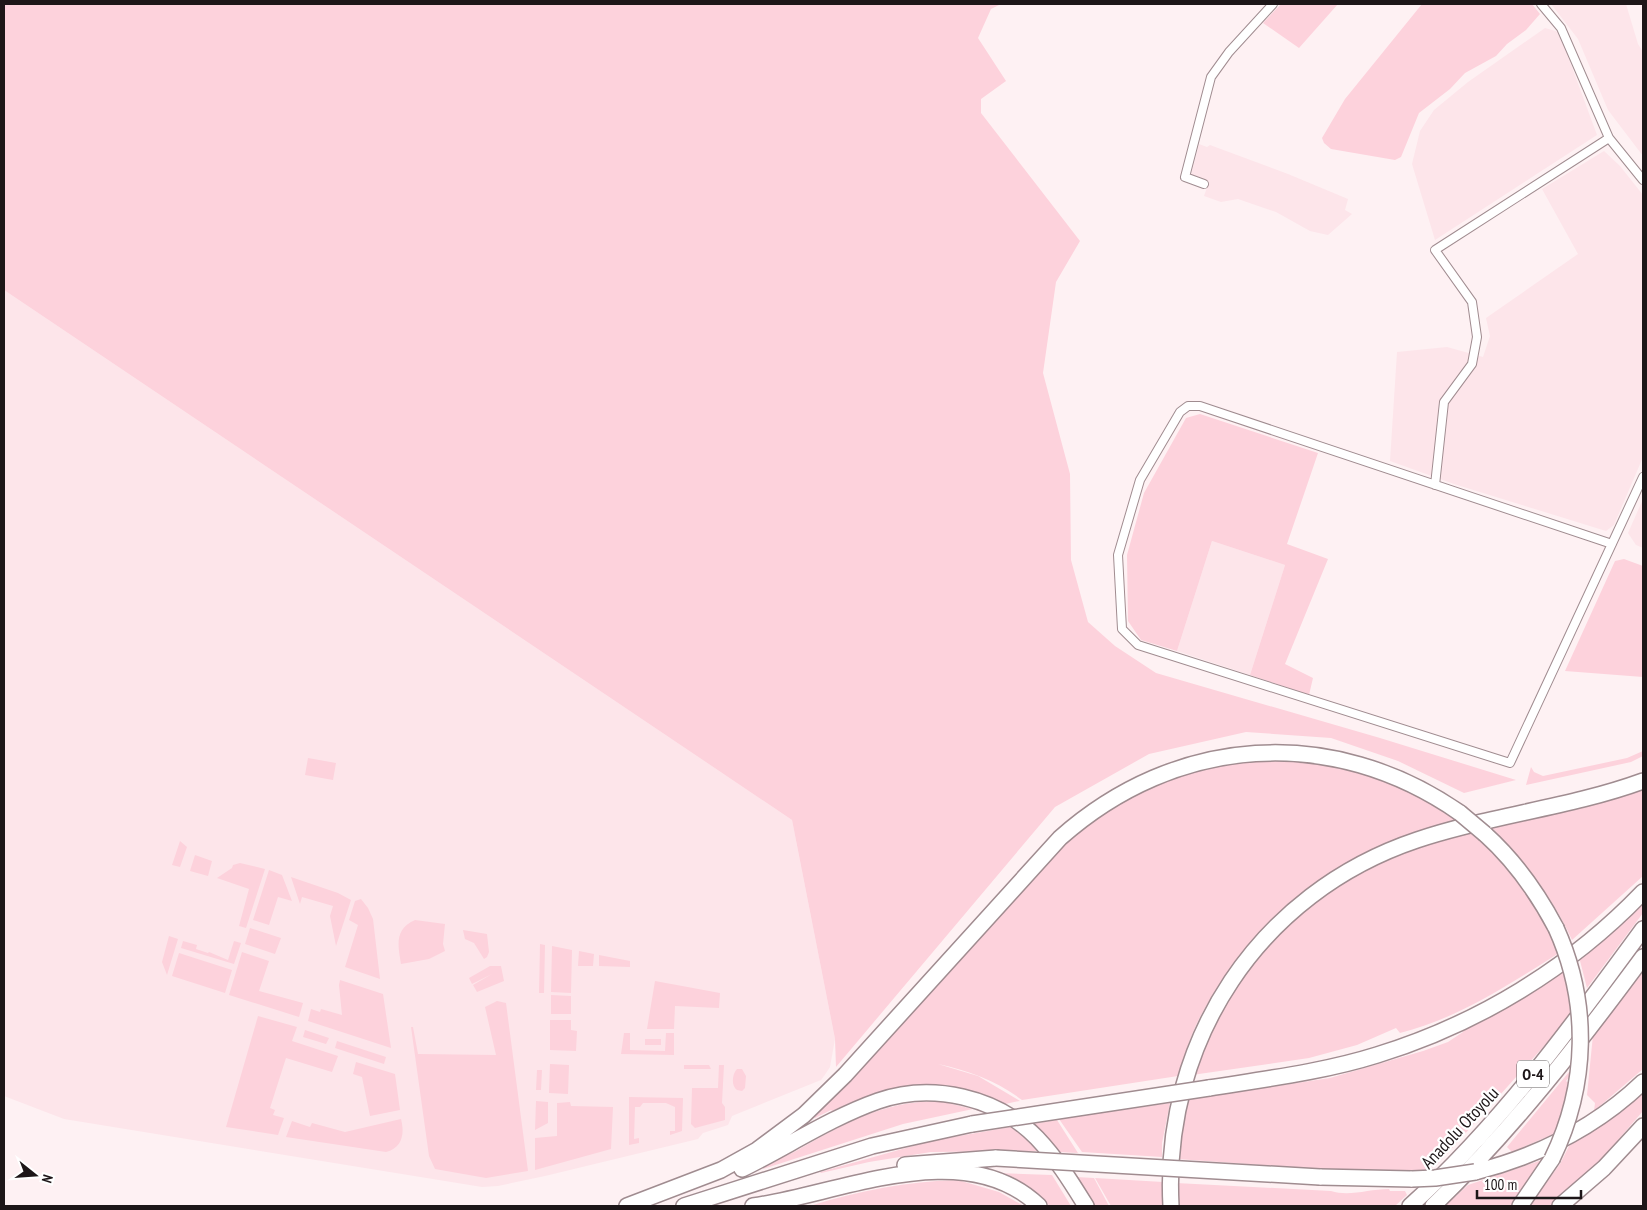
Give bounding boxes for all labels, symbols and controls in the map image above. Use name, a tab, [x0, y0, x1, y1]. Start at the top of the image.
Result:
road number: O-4	[1517, 1060, 1549, 1088]
street label: Anadolu Otoyolu	[1416, 1082, 1503, 1173]
north arrow	[10, 1150, 60, 1200]
scale bar	[1477, 1168, 1581, 1200]
text: N	[38, 1173, 57, 1185]
text: 100 m	[1484, 1175, 1517, 1194]

